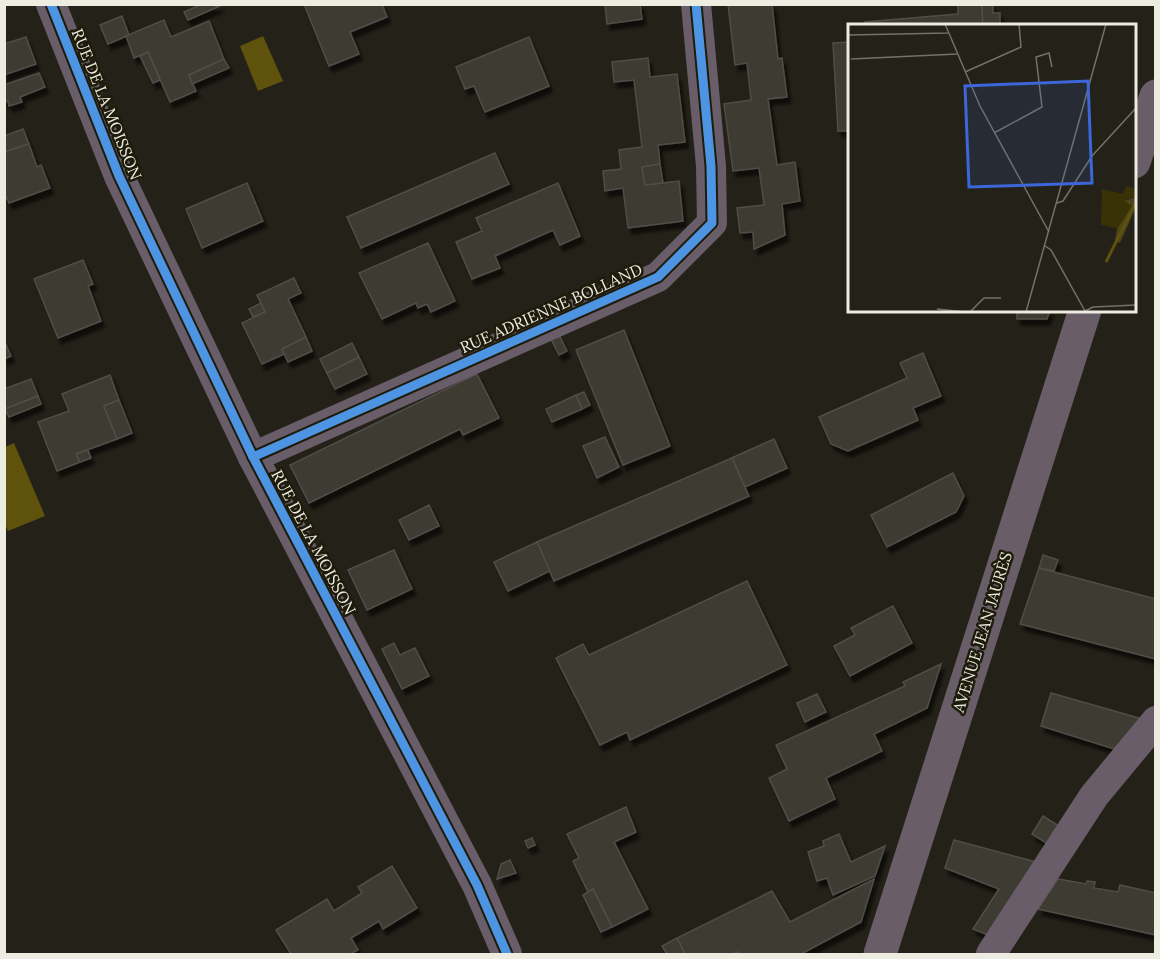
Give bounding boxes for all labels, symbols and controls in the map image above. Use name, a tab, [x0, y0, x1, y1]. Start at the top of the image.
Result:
inset map	[848, 24, 1136, 312]
street label: RUE DE LA MOISSON	[68, 26, 146, 182]
street label: RUE ADRIENNE BOLLAND	[457, 259, 645, 357]
street label: RUE DE LA MOISSON	[267, 466, 361, 618]
street label: AVENUE JEAN JAURÈS	[948, 549, 1016, 716]

